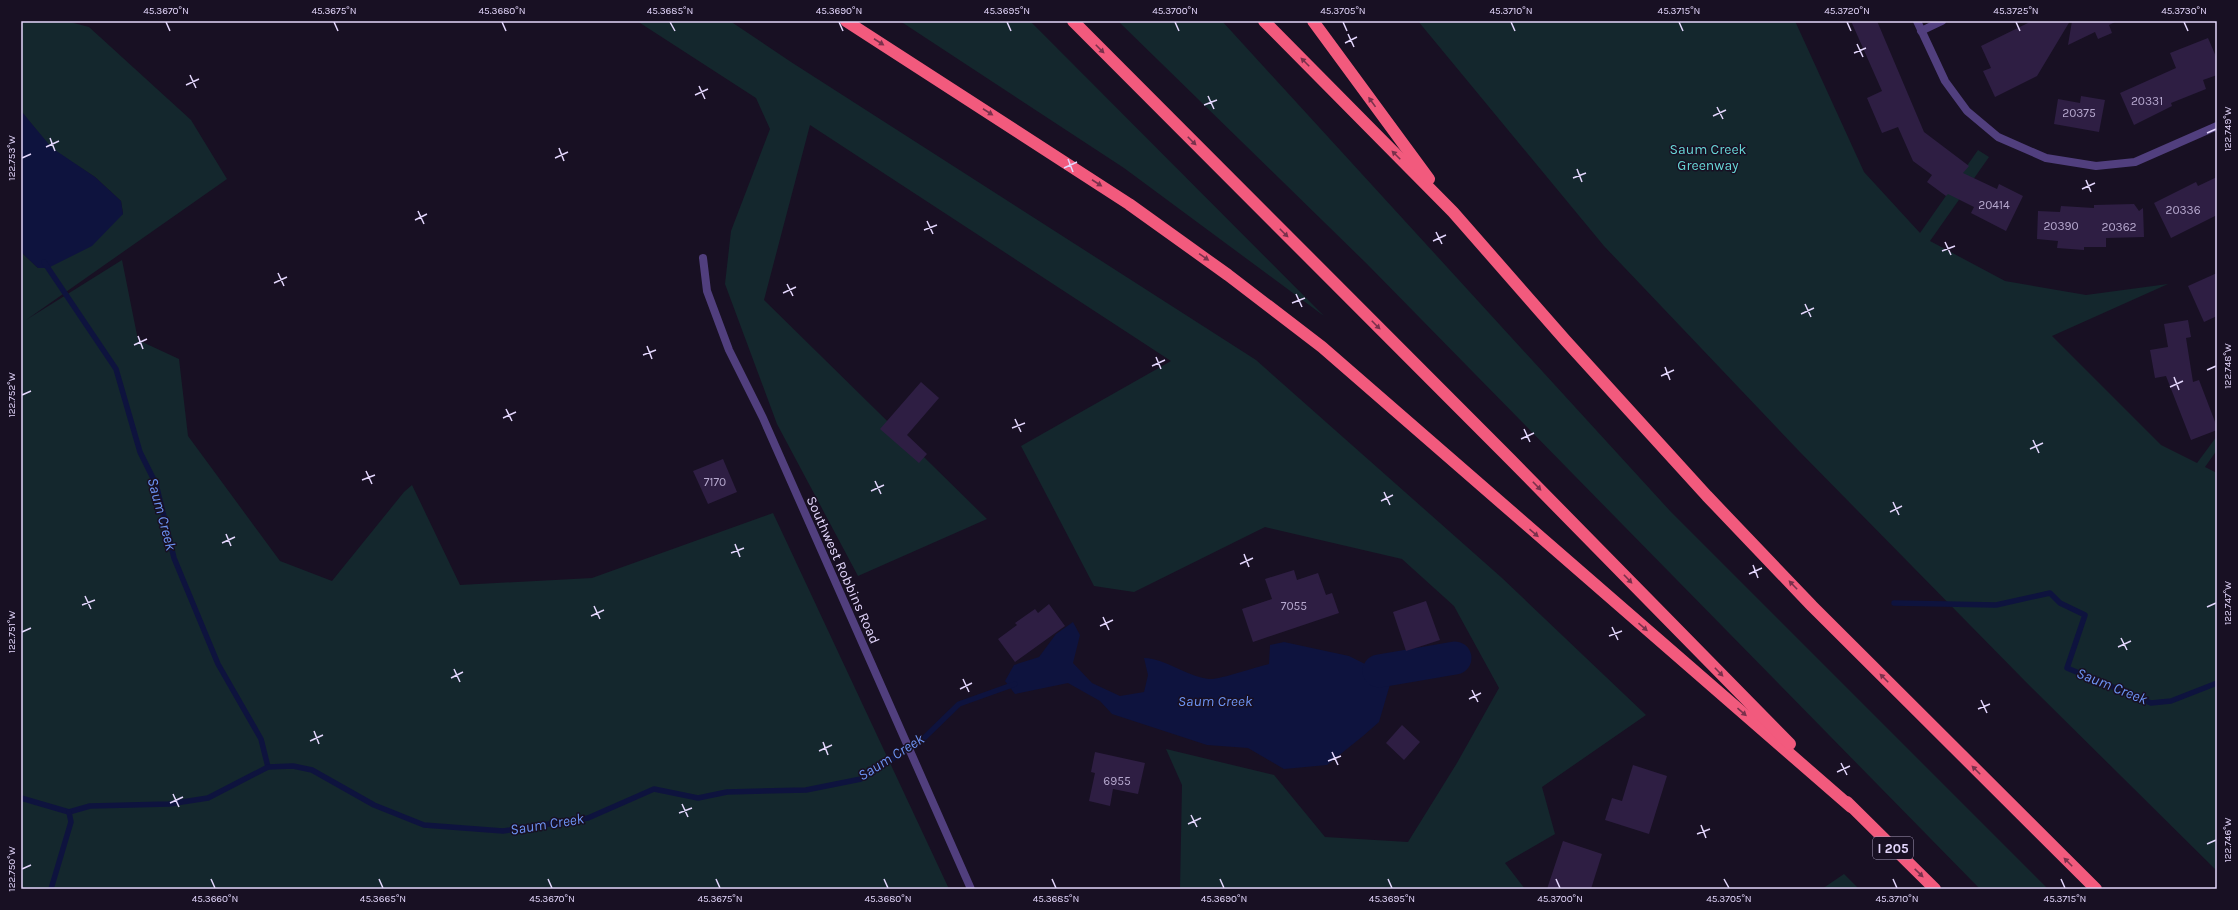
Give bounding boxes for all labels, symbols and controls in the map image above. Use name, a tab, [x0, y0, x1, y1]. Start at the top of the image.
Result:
text: 45.3670°N	[143, 5, 189, 17]
text: 45.3675°N	[311, 5, 357, 17]
text: 45.3680°N	[479, 5, 525, 17]
text: 45.3685°N	[647, 5, 693, 17]
text: 45.3690°N	[816, 5, 862, 17]
text: 45.3695°N	[984, 5, 1030, 17]
text: 45.3700°N	[1152, 5, 1198, 17]
text: 45.3705°N	[1320, 5, 1366, 17]
text: 45.3710°N	[1489, 5, 1533, 17]
text: 45.3715°N	[1658, 5, 1700, 17]
text: 45.3720°N	[1824, 5, 1870, 17]
text: 45.3725°N	[1993, 5, 2039, 17]
text: 45.3730°N	[2161, 5, 2207, 17]
one-way arrow	[874, 38, 884, 46]
one-way arrow	[1095, 44, 1105, 54]
one-way arrow	[1300, 57, 1310, 67]
house number: 20331	[2131, 94, 2163, 108]
one-way arrow	[1368, 96, 1376, 107]
house number: 20375	[2062, 106, 2096, 120]
text: 122.749°W	[2222, 106, 2234, 152]
one-way arrow	[982, 109, 994, 116]
text: 122.753°W	[6, 135, 18, 181]
one-way arrow	[1187, 136, 1197, 146]
park label: Saum Creek Greenway	[1670, 141, 1747, 174]
one-way arrow	[1391, 150, 1401, 160]
one-way arrow	[1091, 180, 1103, 187]
house number: 20414	[1978, 198, 2010, 212]
house number: 20336	[2165, 203, 2201, 217]
house number: 20390	[2043, 219, 2079, 233]
house number: 20362	[2102, 220, 2137, 234]
one-way arrow	[1279, 228, 1289, 237]
one-way arrow	[1199, 253, 1209, 261]
one-way arrow	[1371, 320, 1381, 329]
text: 122.748°W	[2222, 343, 2234, 389]
text: 122.752°W	[6, 372, 18, 418]
house number: 7170	[704, 475, 726, 489]
water label: Saum Creek	[144, 476, 180, 553]
one-way arrow	[1532, 481, 1542, 491]
street label: Southwest Robbins Road	[803, 493, 883, 647]
one-way arrow	[1529, 528, 1540, 537]
one-way arrow	[1623, 574, 1633, 584]
one-way arrow	[1788, 580, 1798, 590]
text: 122.747°W	[2222, 581, 2234, 625]
house number: 7055	[1281, 599, 1307, 613]
text: 122.751°W	[6, 611, 18, 653]
one-way arrow	[1638, 622, 1649, 631]
water label: Saum Creek	[2074, 664, 2150, 708]
one-way arrow	[1714, 667, 1724, 677]
one-way arrow	[1879, 673, 1889, 683]
water label: Saum Creek	[1178, 692, 1253, 710]
one-way arrow	[1736, 707, 1747, 716]
water label: Saum Creek	[855, 729, 928, 784]
one-way arrow	[1971, 765, 1981, 775]
house number: 6955	[1103, 774, 1131, 788]
water label: Saum Creek	[509, 809, 586, 839]
text: 122.746°W	[2222, 817, 2234, 863]
road number: I 205	[1873, 837, 1913, 859]
text: 122.750°W	[6, 846, 18, 892]
one-way arrow	[2063, 857, 2073, 866]
one-way arrow	[1914, 868, 1924, 878]
text: 45.3660°N	[192, 893, 238, 905]
text: 45.3665°N	[360, 893, 406, 905]
text: 45.3670°N	[529, 893, 575, 905]
text: 45.3675°N	[697, 893, 743, 905]
text: 45.3680°N	[865, 893, 911, 905]
text: 45.3685°N	[1033, 893, 1079, 905]
text: 45.3690°N	[1201, 893, 1247, 905]
text: 45.3695°N	[1369, 893, 1415, 905]
text: 45.3700°N	[1537, 893, 1583, 905]
text: 45.3705°N	[1706, 893, 1752, 905]
text: 45.3710°N	[1875, 893, 1919, 905]
text: 45.3715°N	[2044, 893, 2086, 905]

